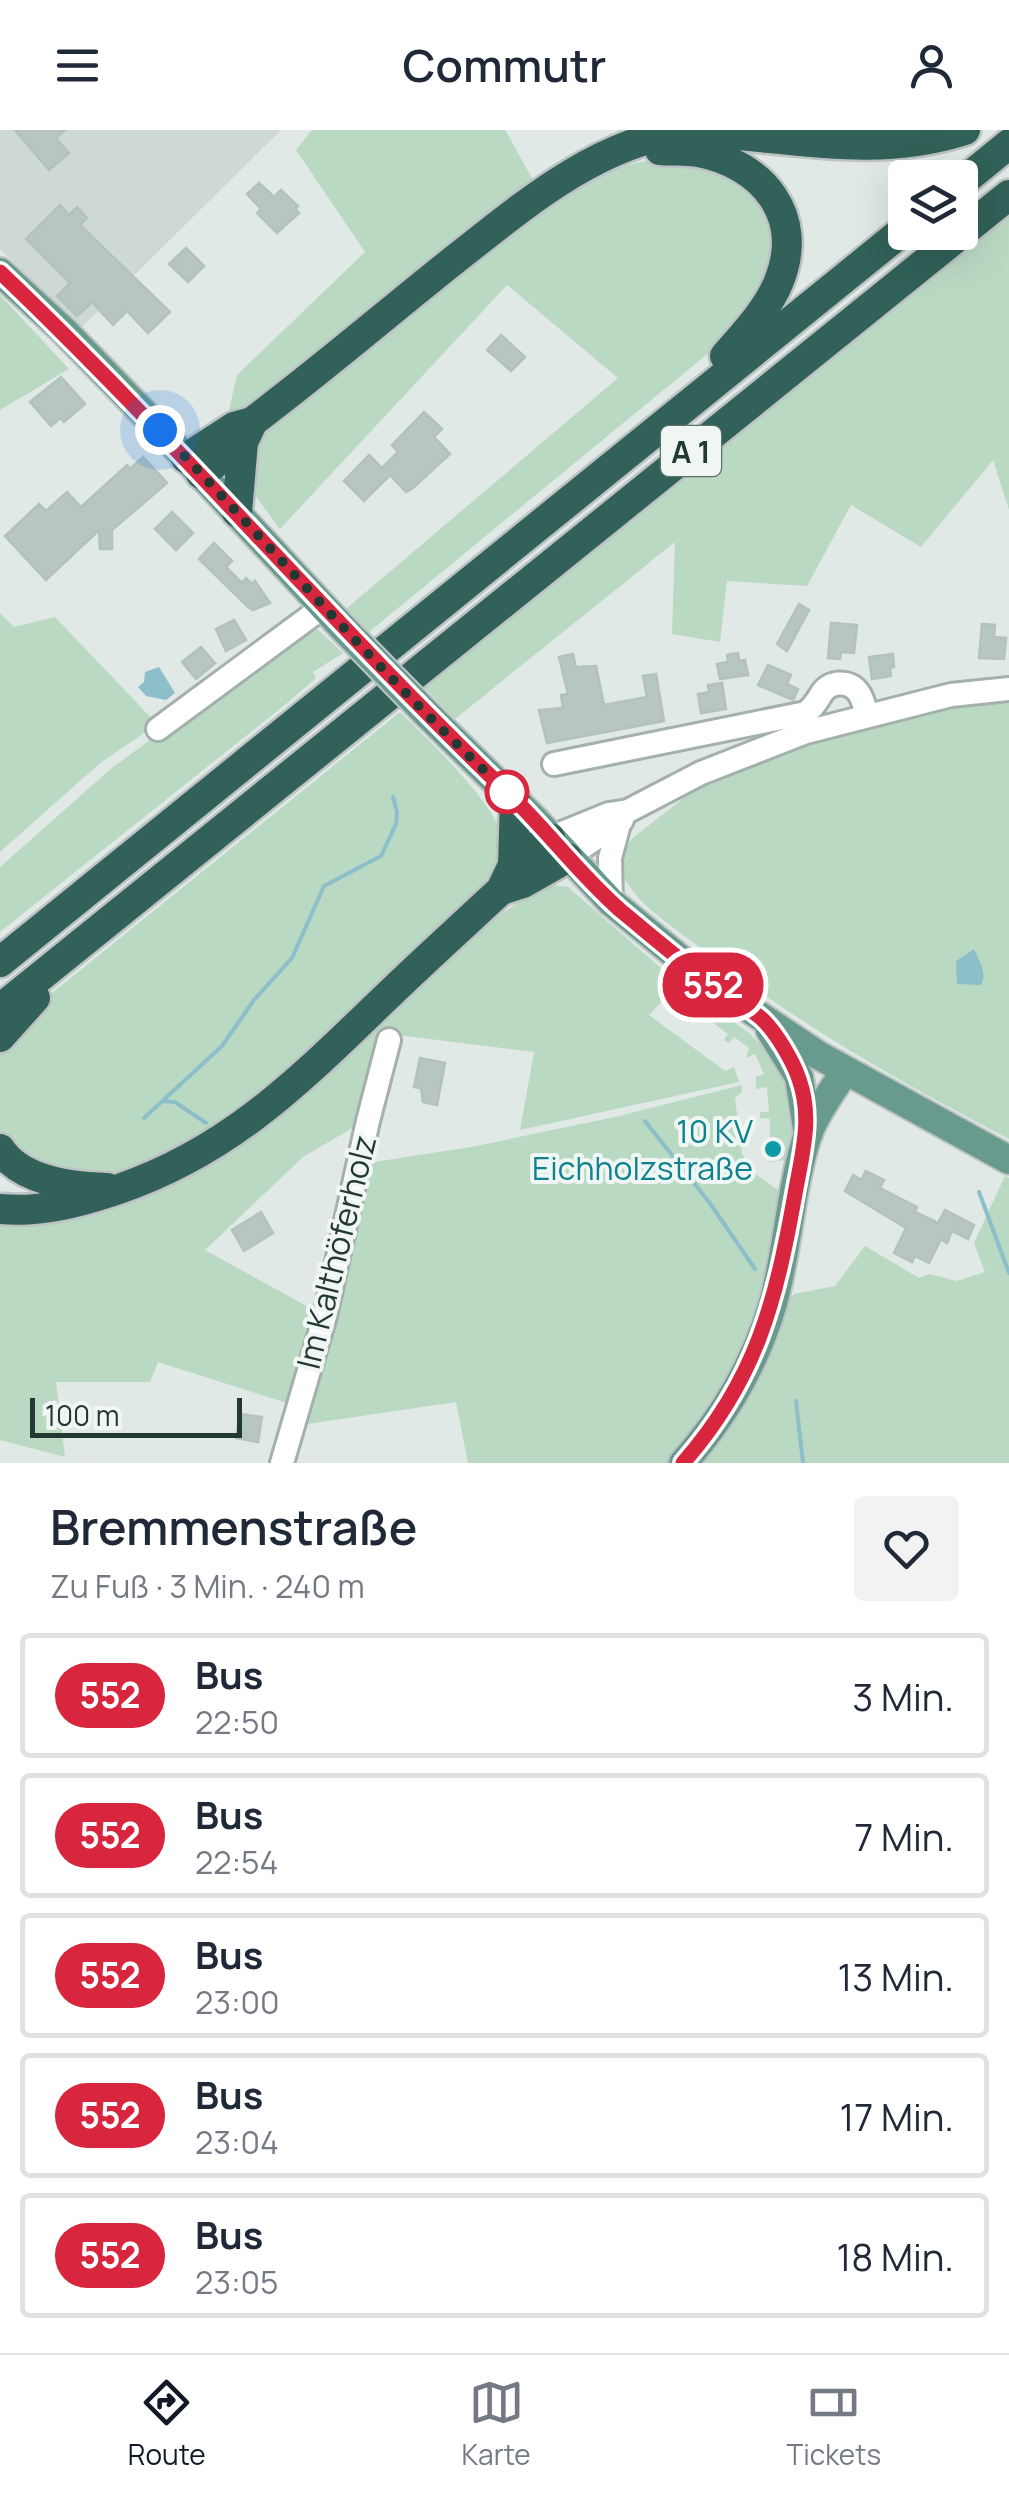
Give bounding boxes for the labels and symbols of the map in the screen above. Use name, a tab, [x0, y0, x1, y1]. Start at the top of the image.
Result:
your location	[135, 405, 185, 455]
road number: A 1	[661, 426, 721, 476]
unlabelled marker	[486, 771, 528, 813]
line badge: 552	[656, 952, 770, 1018]
place label: 10 KV Eichholzstraße	[532, 1109, 754, 1190]
street label: Im Kalthöferholz	[286, 1131, 386, 1373]
marker: 10 KV Eichholzstraße	[762, 1138, 784, 1160]
scale bar	[30, 1393, 242, 1438]

